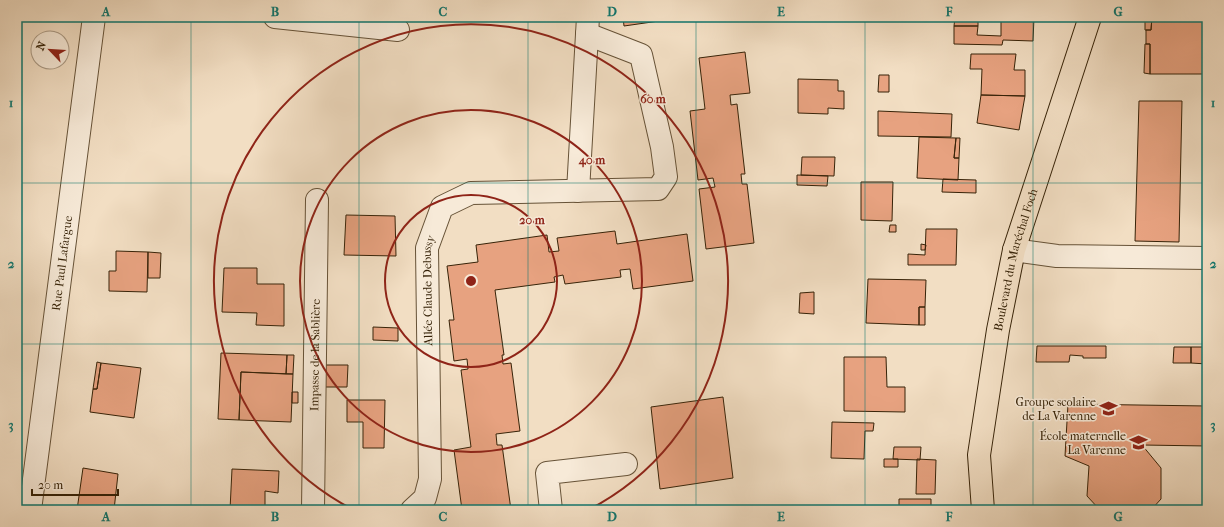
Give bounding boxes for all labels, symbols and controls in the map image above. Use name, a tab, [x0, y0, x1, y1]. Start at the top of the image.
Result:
text: A	[101, 4, 111, 19]
text: B	[271, 4, 280, 19]
text: C	[439, 4, 448, 19]
text: D	[607, 4, 617, 19]
text: E	[777, 4, 785, 19]
text: F	[945, 4, 953, 19]
text: G	[1113, 4, 1123, 19]
north arrow	[30, 30, 70, 70]
text: N	[34, 39, 49, 53]
text: 60 m	[640, 92, 667, 106]
text: 1	[9, 95, 14, 110]
text: 1	[1211, 95, 1216, 110]
text: 40 m	[578, 153, 606, 168]
street label: Boulevard du Maréchal Foch	[991, 187, 1041, 332]
text: 20 m	[519, 213, 546, 227]
street label: Rue Paul Lafargue	[49, 215, 75, 312]
street label: Allée Claude Debussy	[420, 233, 438, 347]
text: 2	[8, 256, 15, 271]
text: 2	[1210, 256, 1217, 271]
centre of rings	[464, 274, 478, 288]
street label: Impasse de la Sablière	[307, 299, 323, 411]
place label: Groupe scolaire de La Varenne	[1016, 395, 1096, 423]
school or university icon: Groupe scolaire de La Varenne	[1099, 399, 1119, 419]
text: 3	[8, 417, 14, 433]
text: 3	[1210, 417, 1216, 433]
place label: École maternelle La Varenne	[1040, 428, 1126, 457]
school or university icon: École maternelle La Varenne	[1129, 433, 1149, 453]
scale bar	[32, 471, 118, 497]
text: 20 m	[38, 478, 63, 492]
text: A	[101, 509, 111, 524]
text: B	[271, 509, 280, 524]
text: C	[439, 509, 448, 524]
text: D	[607, 509, 617, 524]
text: E	[777, 509, 785, 524]
text: F	[945, 509, 953, 524]
text: G	[1113, 509, 1123, 524]

